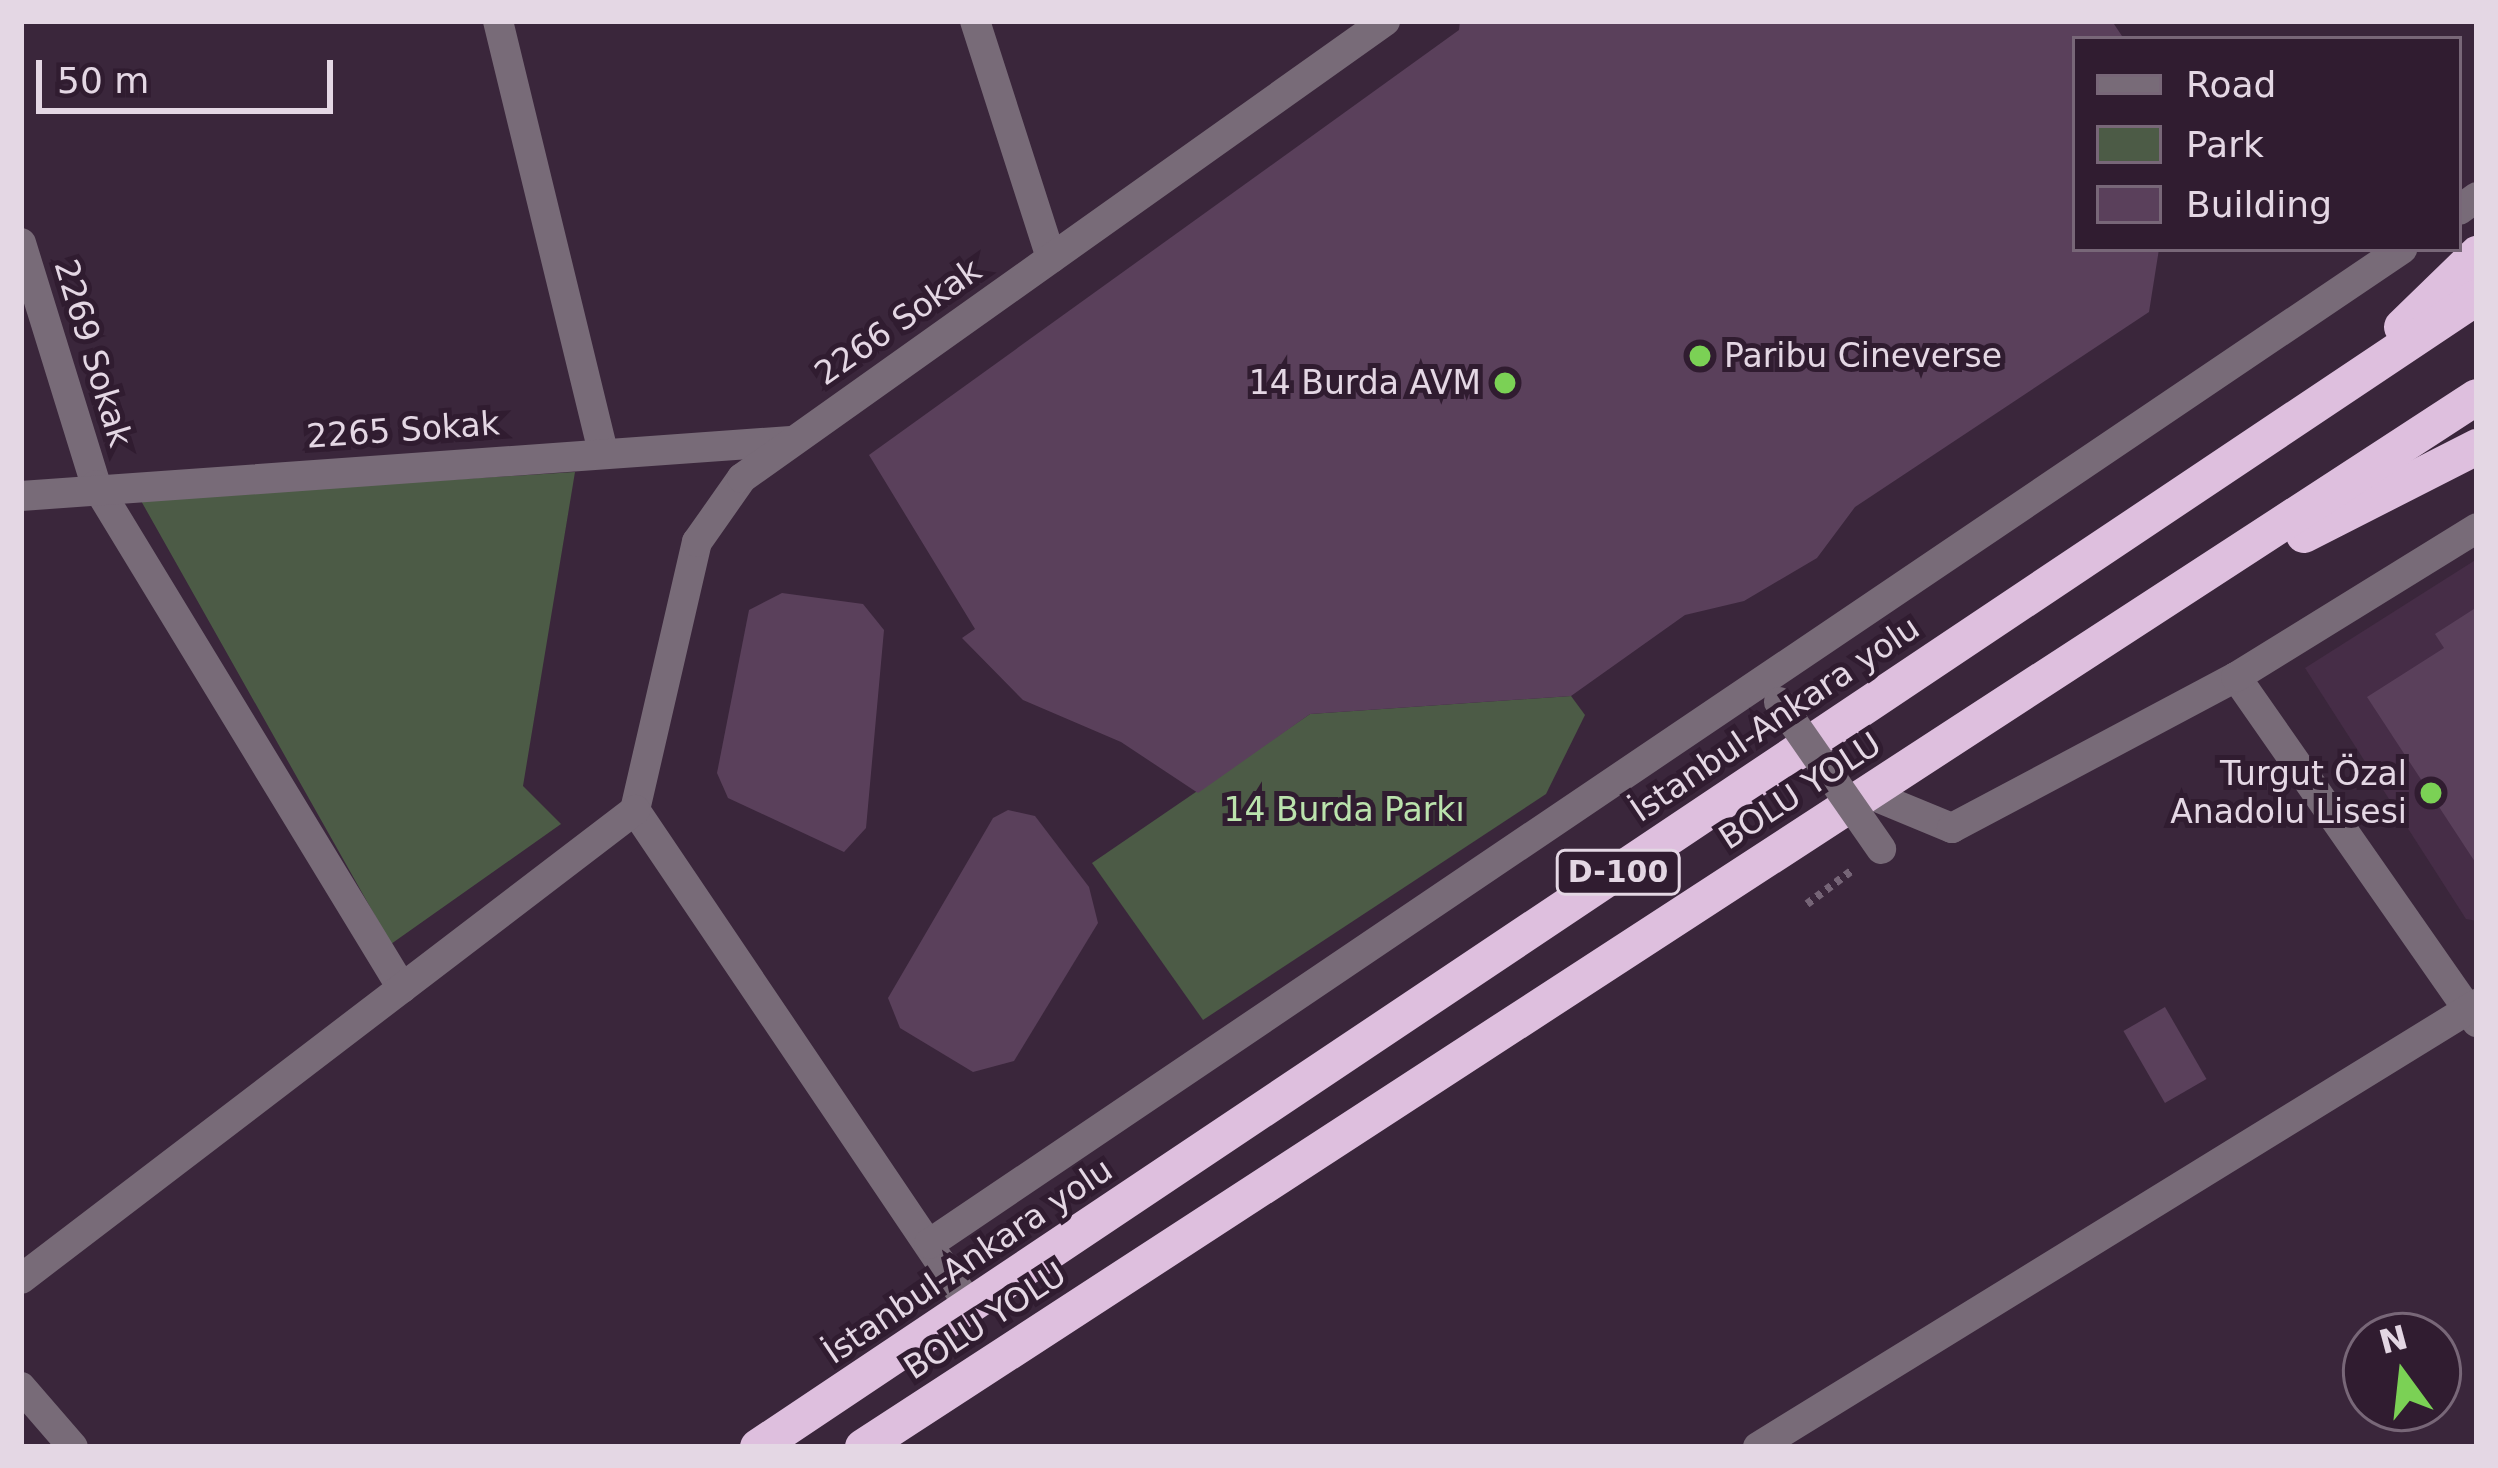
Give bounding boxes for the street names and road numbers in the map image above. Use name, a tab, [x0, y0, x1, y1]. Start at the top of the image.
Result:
street label: 2266 Sokak	[807, 250, 989, 394]
street label: 2269 Sokak	[46, 255, 140, 451]
street label: 2265 Sokak	[305, 404, 501, 456]
street label: İstanbul-Ankara yolu	[1623, 608, 1927, 830]
street label: BOLU YOLU	[1712, 724, 1888, 858]
road number: D-100	[1555, 848, 1681, 896]
street label: İstanbul-Ankara yolu	[816, 1150, 1120, 1372]
street label: BOLU YOLU	[897, 1254, 1073, 1388]

